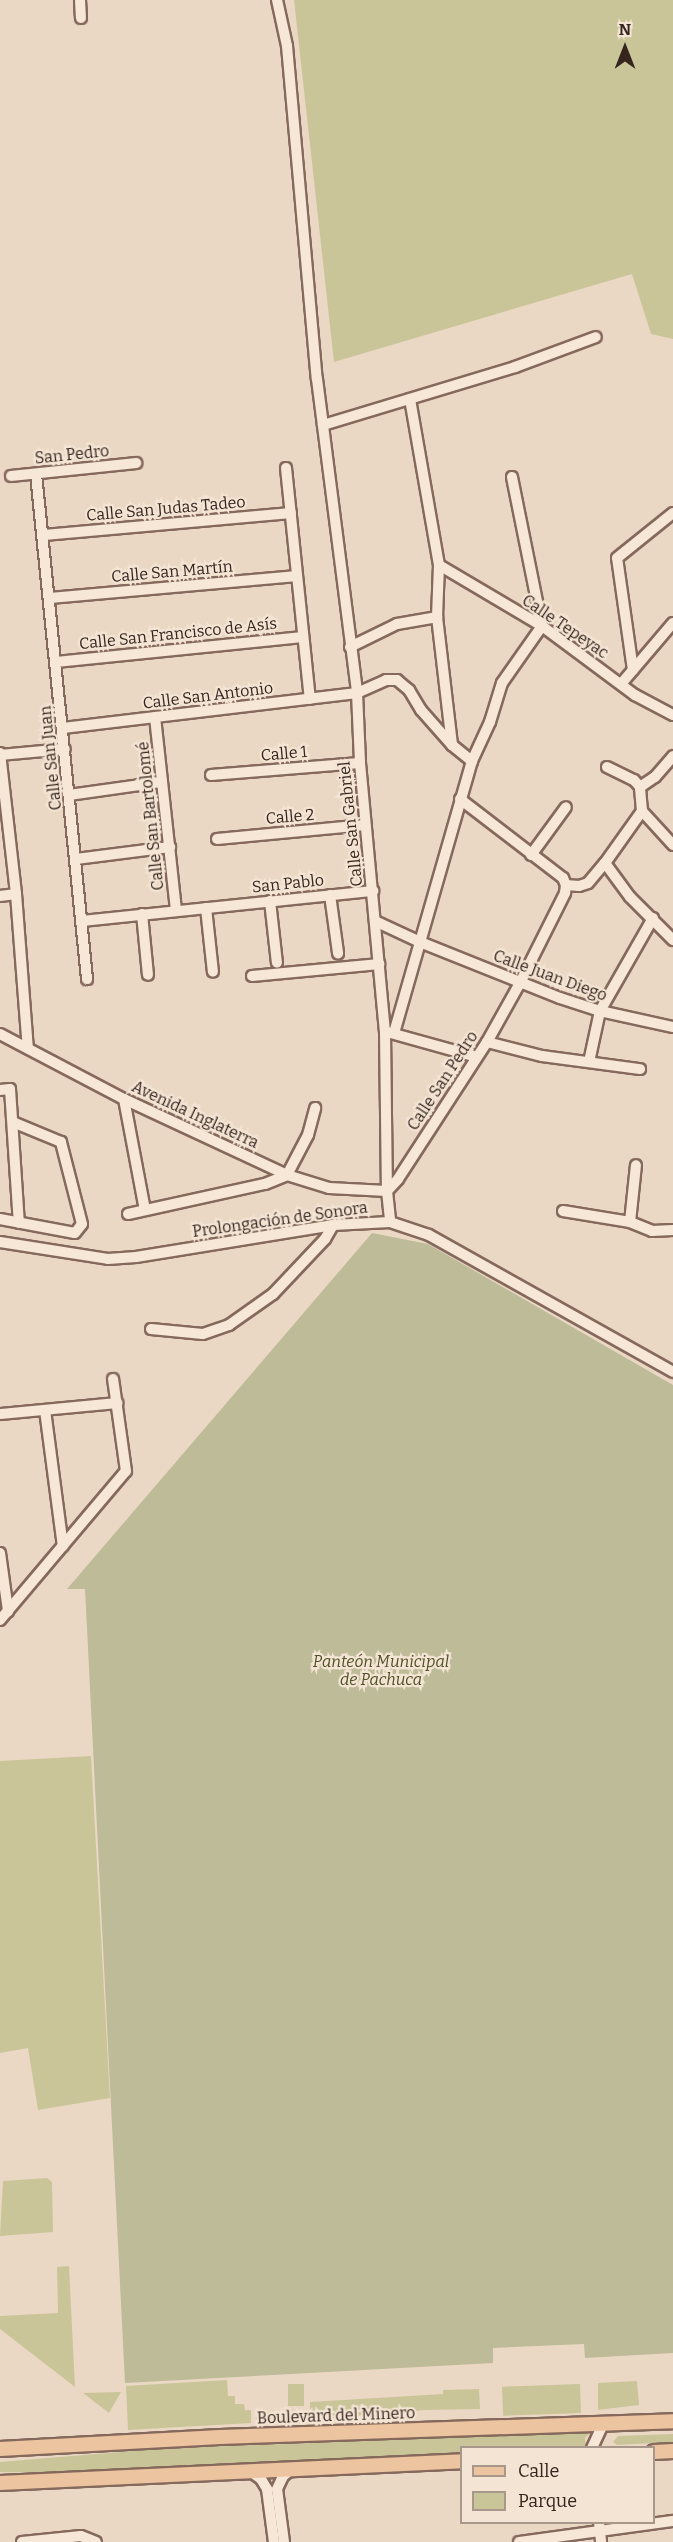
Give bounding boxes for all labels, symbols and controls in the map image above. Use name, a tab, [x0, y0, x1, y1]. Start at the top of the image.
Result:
north arrow	[595, 18, 655, 78]
text: N	[619, 20, 631, 39]
street label: San Pedro	[34, 442, 110, 468]
street label: Calle San Judas Tadeo	[86, 492, 246, 526]
street label: Calle San Martín	[111, 557, 233, 587]
street label: Calle Tepeyac	[518, 591, 612, 663]
street label: Calle San Francisco de Asís	[78, 614, 278, 654]
street label: Calle San Antonio	[142, 678, 274, 714]
street label: Calle San Juan	[36, 705, 66, 811]
street label: Calle San Bartolomé	[134, 741, 168, 891]
street label: Calle 1	[260, 742, 308, 766]
street label: Calle San Gabriel	[335, 760, 367, 888]
street label: Calle 2	[265, 805, 315, 829]
street label: San Pablo	[251, 871, 325, 897]
street label: Calle Juan Diego	[490, 947, 610, 1005]
street label: Calle San Pedro	[404, 1028, 482, 1134]
street label: Avenida Inglaterra	[129, 1077, 261, 1153]
street label: Prolongación de Sonora	[191, 1198, 369, 1242]
park label: Panteón Municipal de Pachuca	[313, 1652, 449, 1690]
street label: Boulevard del Minero	[257, 2404, 415, 2428]
legend	[460, 2446, 655, 2524]
text: Calle	[518, 2460, 559, 2482]
text: Parque	[518, 2490, 577, 2512]

